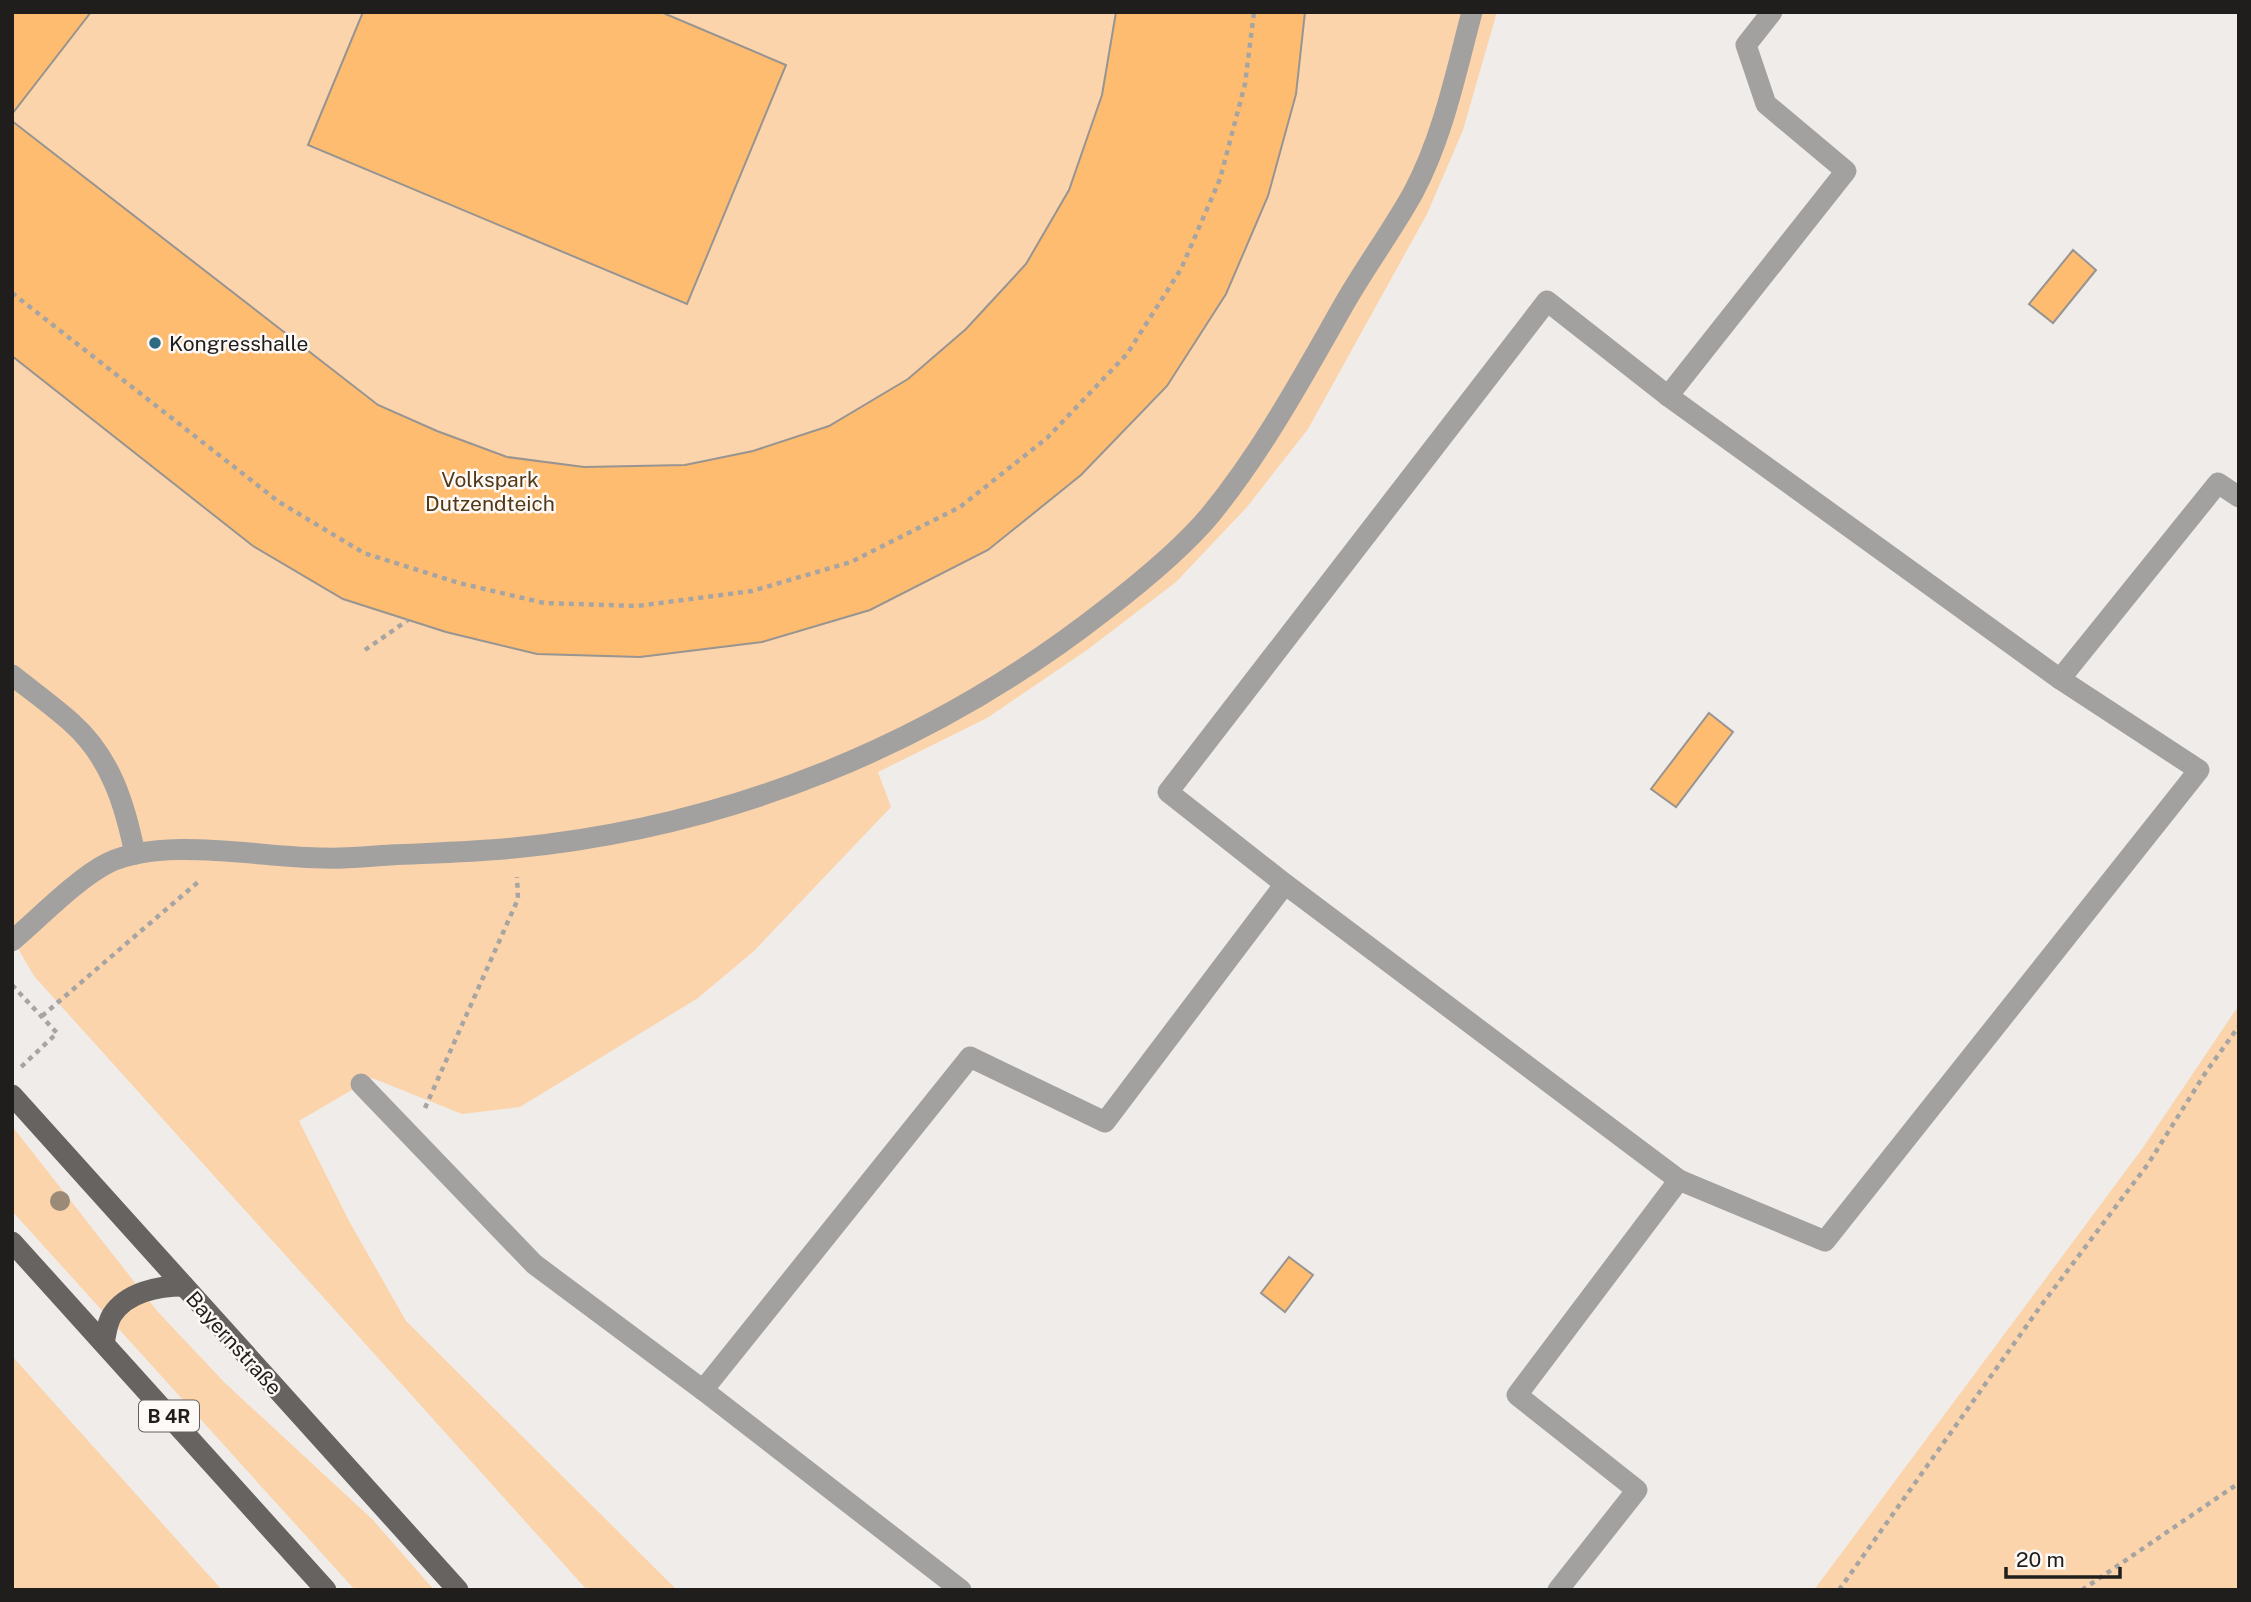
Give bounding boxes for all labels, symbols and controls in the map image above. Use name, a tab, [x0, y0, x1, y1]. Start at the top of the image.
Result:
place label: Kongresshalle	[169, 331, 308, 356]
marker: Kongresshalle	[147, 335, 163, 351]
park label: Volkspark Dutzendteich	[425, 467, 555, 516]
street label: Bayernstraße	[181, 1286, 287, 1400]
road number: B 4R	[139, 1400, 199, 1432]
scale bar	[2006, 1536, 2120, 1580]
text: 20 m	[2016, 1547, 2065, 1572]

